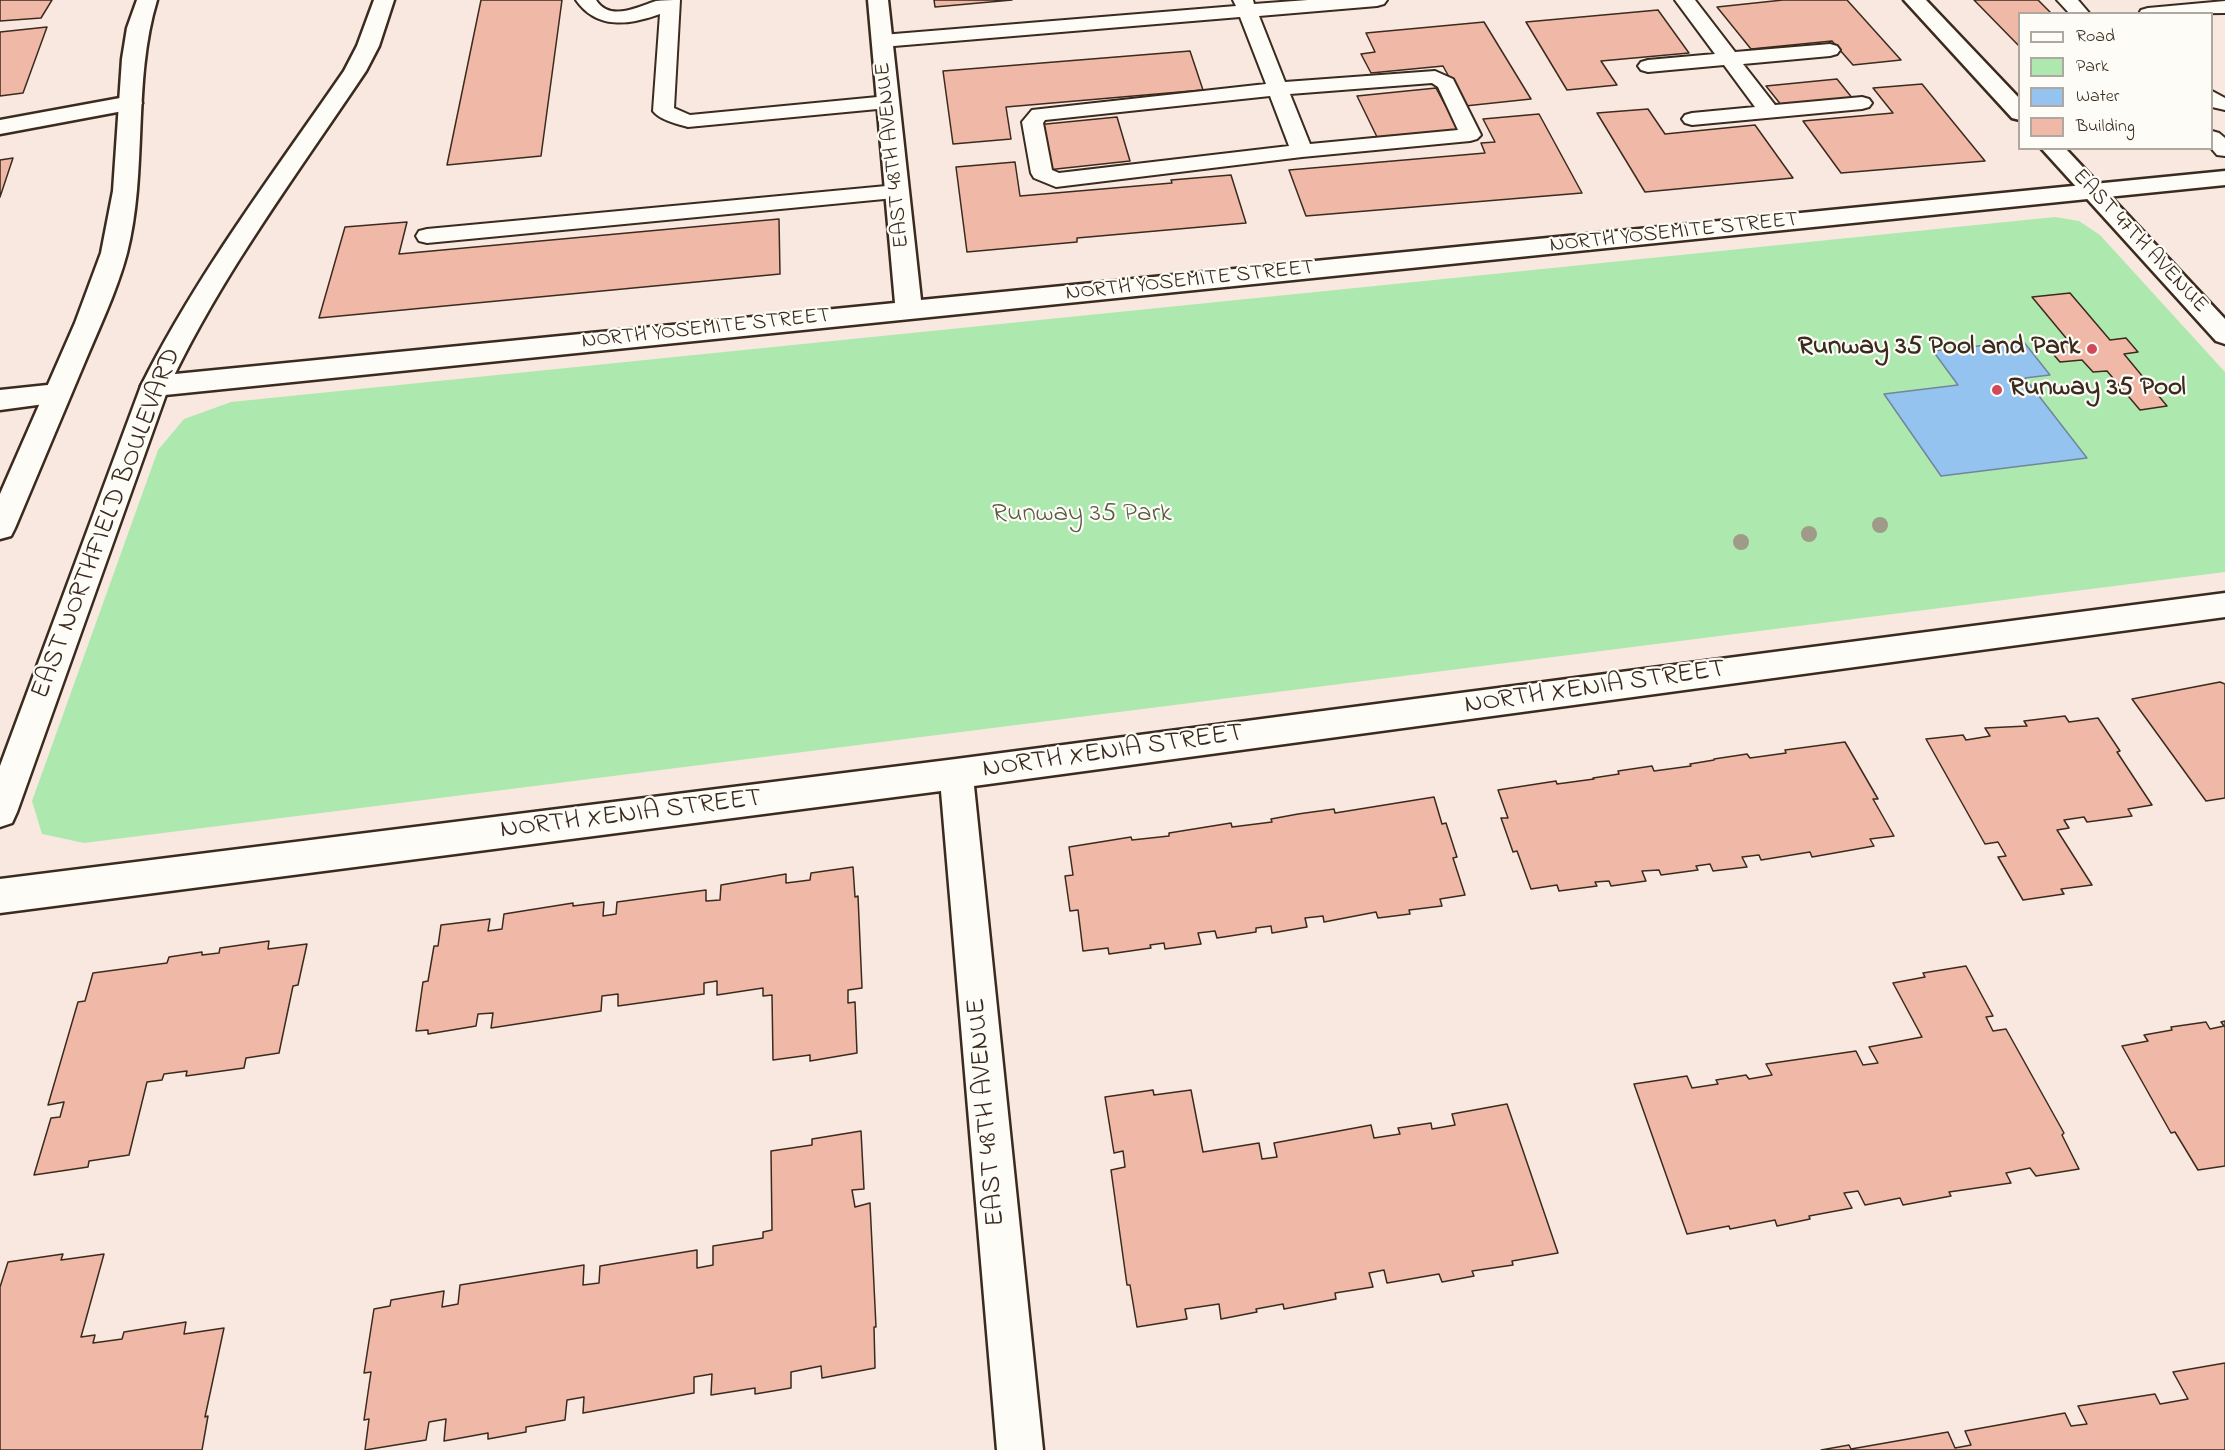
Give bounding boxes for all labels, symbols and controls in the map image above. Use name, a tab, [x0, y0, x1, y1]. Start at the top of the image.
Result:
legend	[2018, 12, 2213, 150]
text: Road	[2076, 24, 2115, 50]
text: Park	[2076, 54, 2109, 80]
street label: EAST 48TH AVENUE	[871, 61, 917, 249]
text: Water	[2076, 84, 2119, 110]
text: Building	[2076, 114, 2135, 140]
street label: EAST 47TH AVENUE	[2065, 164, 2213, 320]
street label: NORTH YOSEMITE STREET	[1548, 208, 1800, 260]
street label: NORTH YOSEMITE STREET	[1064, 256, 1316, 308]
street label: NORTH YOSEMITE STREET	[580, 304, 832, 356]
place label: Runway 35 Pool and Park	[1798, 333, 2080, 365]
marker: Runway 35 Pool and Park	[2085, 342, 2099, 356]
street label: EAST NORTHFIELD BOULEVARD	[26, 344, 190, 704]
place label: Runway 35 Pool	[2009, 374, 2186, 406]
marker: Runway 35 Pool	[1990, 383, 2004, 397]
park label: Runway 35 Park	[992, 500, 1172, 532]
street label: NORTH XENIA STREET	[1463, 655, 1727, 723]
street label: NORTH XENIA STREET	[981, 719, 1245, 787]
street label: NORTH XENIA STREET	[499, 784, 763, 848]
street label: EAST 48TH AVENUE	[962, 997, 1014, 1227]

